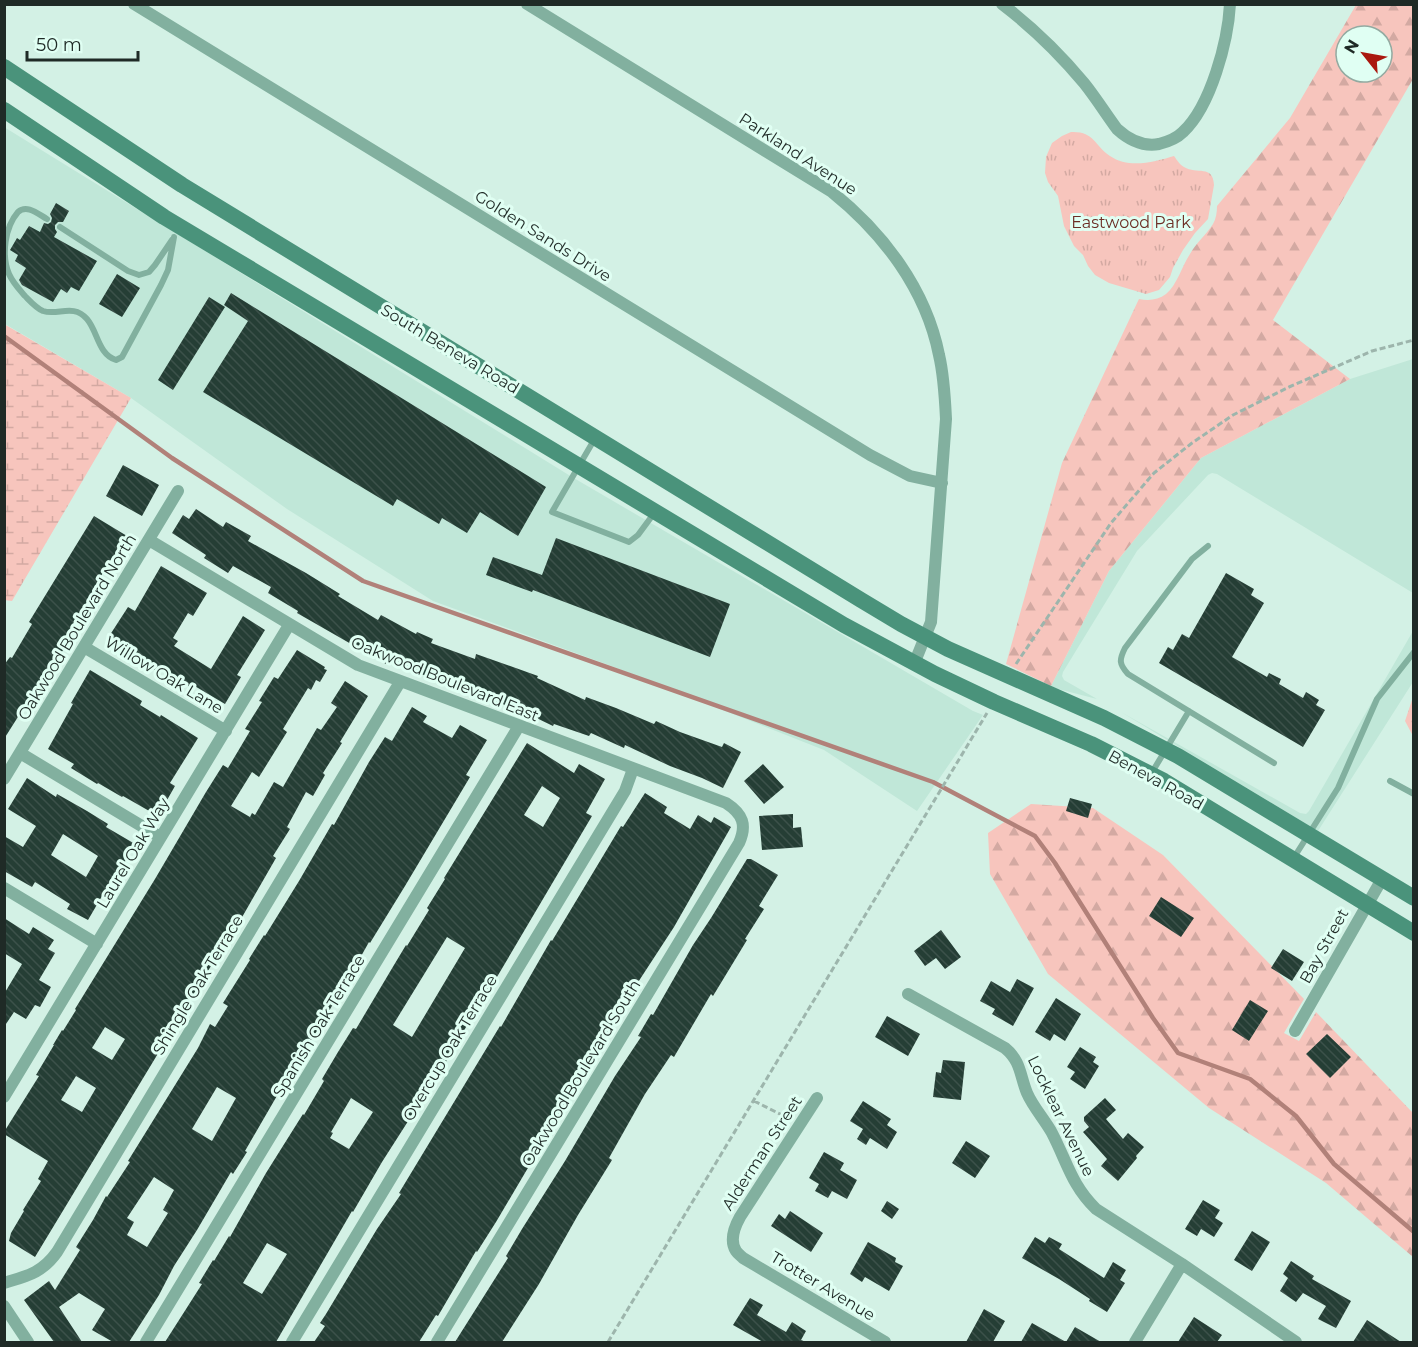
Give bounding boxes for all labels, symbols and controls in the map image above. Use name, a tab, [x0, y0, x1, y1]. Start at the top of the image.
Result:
scale bar	[27, 24, 138, 62]
north arrow	[1334, 24, 1394, 84]
text: 50 m	[36, 34, 82, 56]
text: N	[1340, 36, 1363, 57]
street label: Parkland Avenue	[736, 109, 860, 199]
street label: Golden Sands Drive	[471, 186, 615, 286]
park label: Eastwood Park	[1071, 213, 1191, 232]
street label: South Beneva Road	[377, 300, 523, 398]
street label: Oakwood Boulevard North	[14, 531, 140, 723]
street label: Willow Oak Lane	[101, 632, 227, 718]
street label: Oakwood Boulevard East	[348, 633, 542, 726]
street label: Beneva Road	[1105, 746, 1207, 814]
street label: Laurel Oak Way	[93, 794, 174, 912]
street label: Bay Street	[1296, 905, 1353, 987]
street label: Shingle Oak Terrace	[149, 912, 247, 1058]
street label: Spanish Oak Terrace	[269, 951, 369, 1101]
street label: Overcup Oak Terrace	[399, 971, 501, 1125]
street label: Oakwood Boulevard South	[518, 976, 644, 1170]
street label: Locklear Avenue	[1024, 1053, 1098, 1179]
street label: Alderman Street	[718, 1092, 806, 1214]
street label: Trotter Avenue	[767, 1247, 879, 1325]

